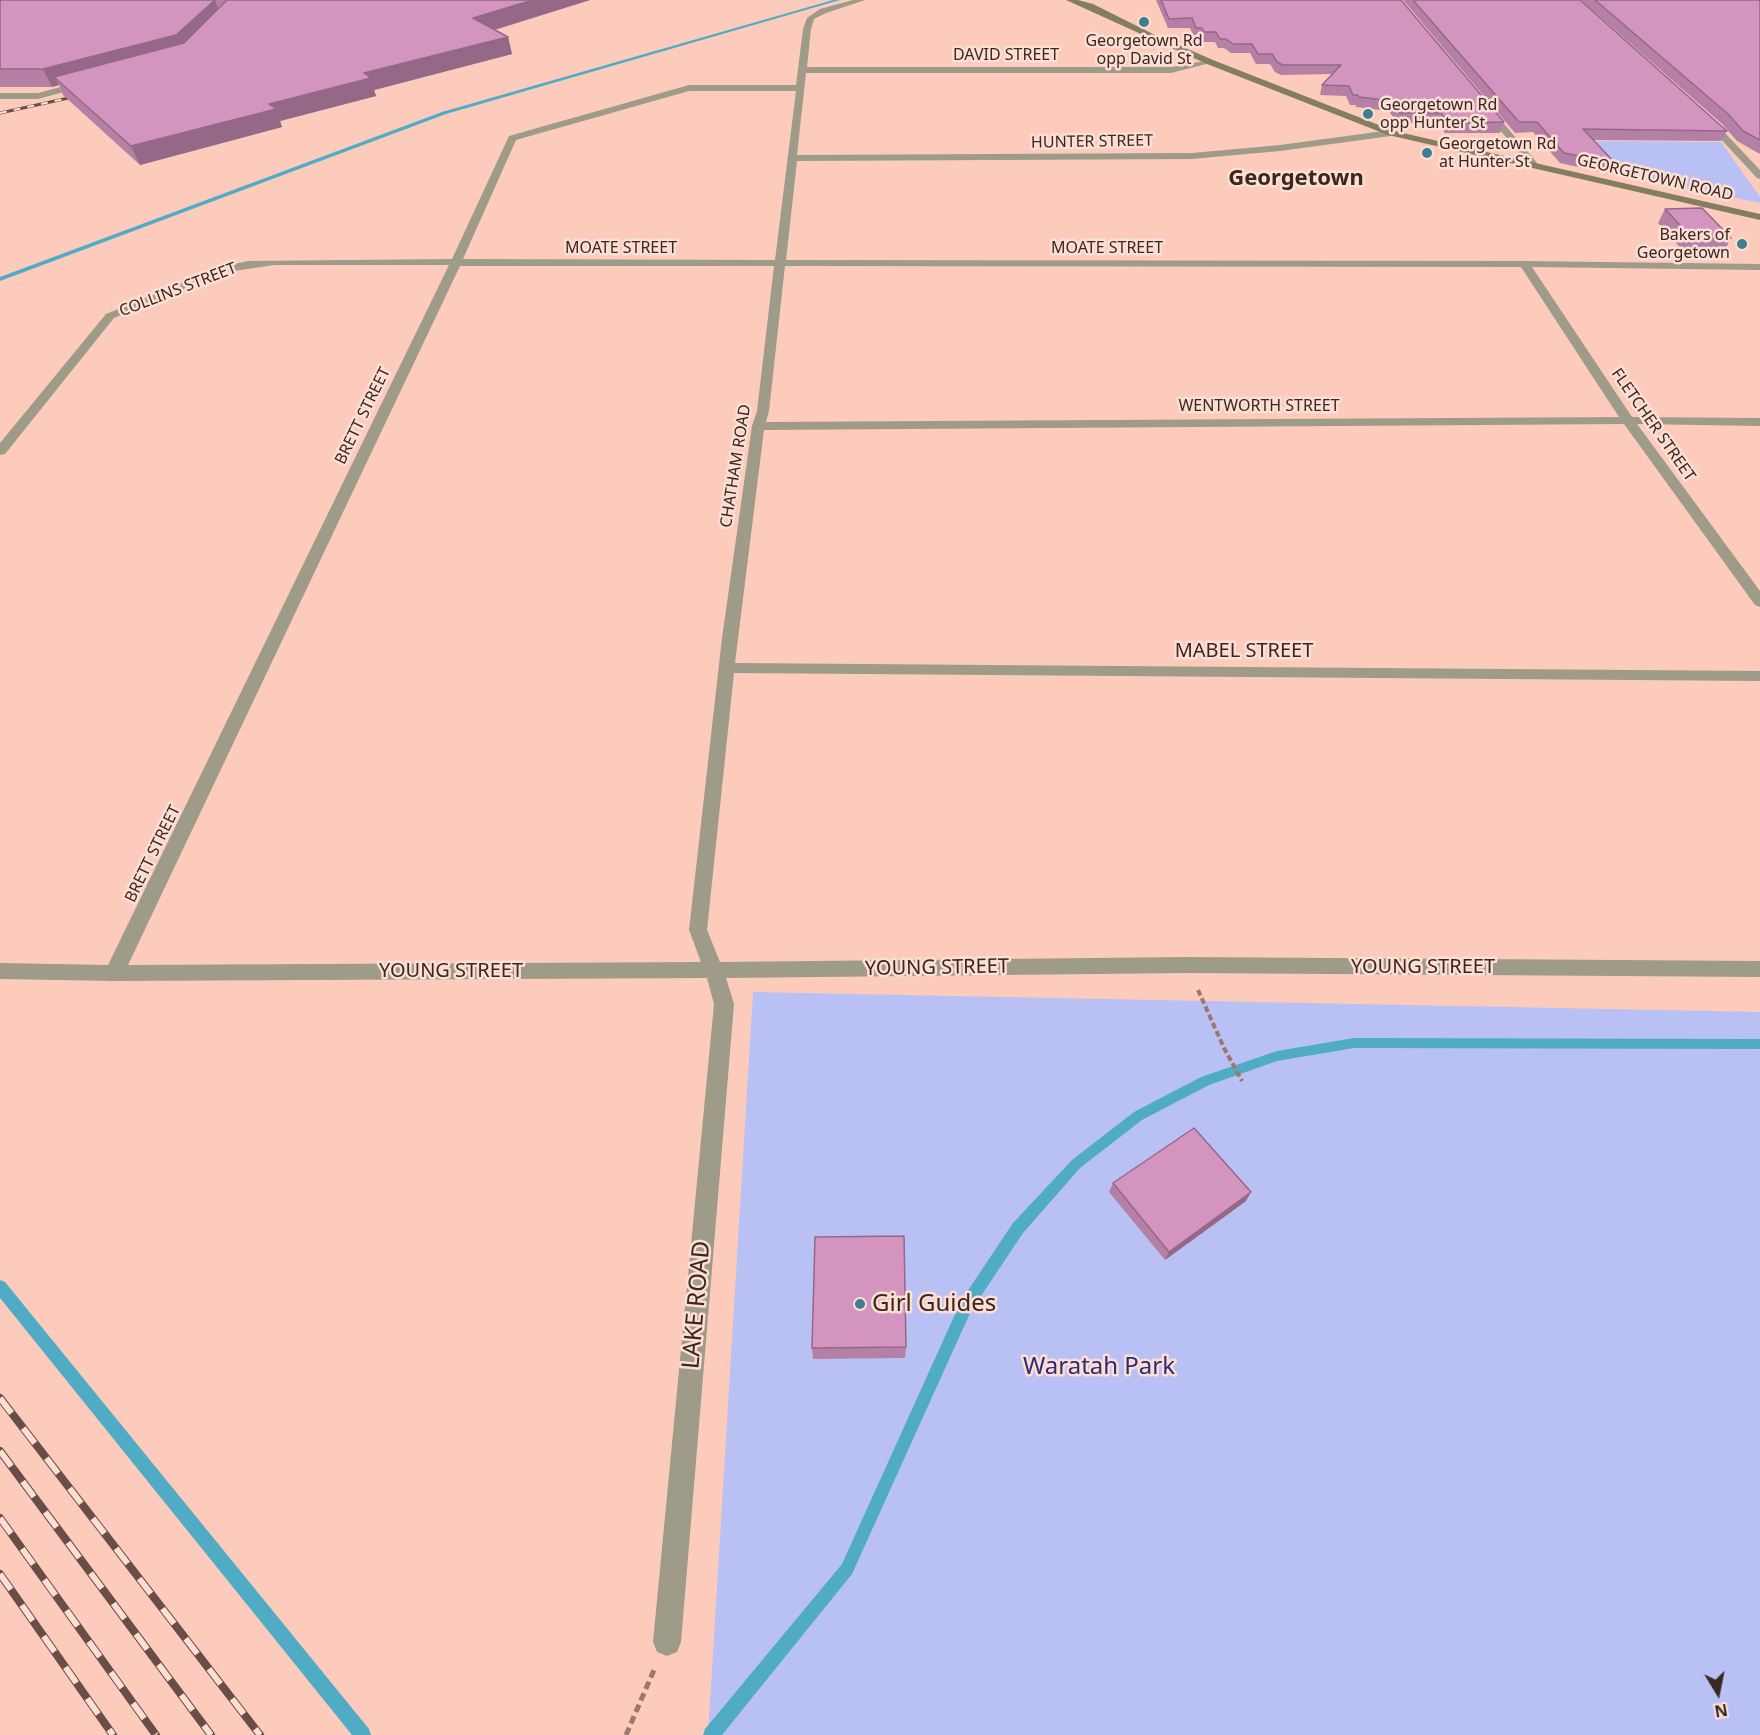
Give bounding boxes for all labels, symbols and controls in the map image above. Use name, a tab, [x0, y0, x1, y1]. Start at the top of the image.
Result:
marker: Georgetown Rd opp David St	[1137, 15, 1151, 29]
place label: Georgetown Rd opp David St	[1085, 31, 1203, 69]
street label: DAVID STREET	[953, 45, 1059, 65]
place label: Georgetown Rd opp Hunter St	[1380, 95, 1497, 133]
marker: Georgetown Rd opp Hunter St	[1361, 107, 1375, 121]
street label: HUNTER STREET	[1031, 131, 1153, 153]
place label: Georgetown Rd at Hunter St	[1439, 134, 1556, 172]
marker: Georgetown Rd at Hunter St	[1420, 146, 1434, 160]
street label: GEORGETOWN ROAD	[1575, 151, 1735, 205]
district label: Georgetown	[1228, 166, 1364, 192]
place label: Bakers of Georgetown	[1637, 225, 1730, 263]
marker: Bakers of Georgetown	[1735, 237, 1749, 251]
street label: MOATE STREET	[565, 238, 677, 258]
street label: MOATE STREET	[1051, 238, 1163, 258]
street label: COLLINS STREET	[117, 259, 239, 321]
street label: BRETT STREET	[331, 364, 395, 468]
street label: FLETCHER STREET	[1607, 365, 1699, 485]
street label: WENTWORTH STREET	[1178, 396, 1340, 416]
street label: CHATHAM ROAD	[717, 403, 755, 529]
street label: MABEL STREET	[1175, 639, 1313, 663]
street label: BRETT STREET	[121, 802, 185, 906]
street label: YOUNG STREET	[865, 955, 1009, 981]
street label: YOUNG STREET	[1351, 955, 1495, 979]
street label: YOUNG STREET	[379, 959, 523, 983]
street label: LAKE ROAD	[677, 1240, 717, 1370]
place label: Girl Guides	[872, 1290, 996, 1318]
marker: Girl Guides	[853, 1297, 867, 1311]
park label: Waratah Park	[1023, 1353, 1175, 1381]
north arrow	[1688, 1663, 1748, 1723]
text: N	[1713, 1699, 1729, 1723]

